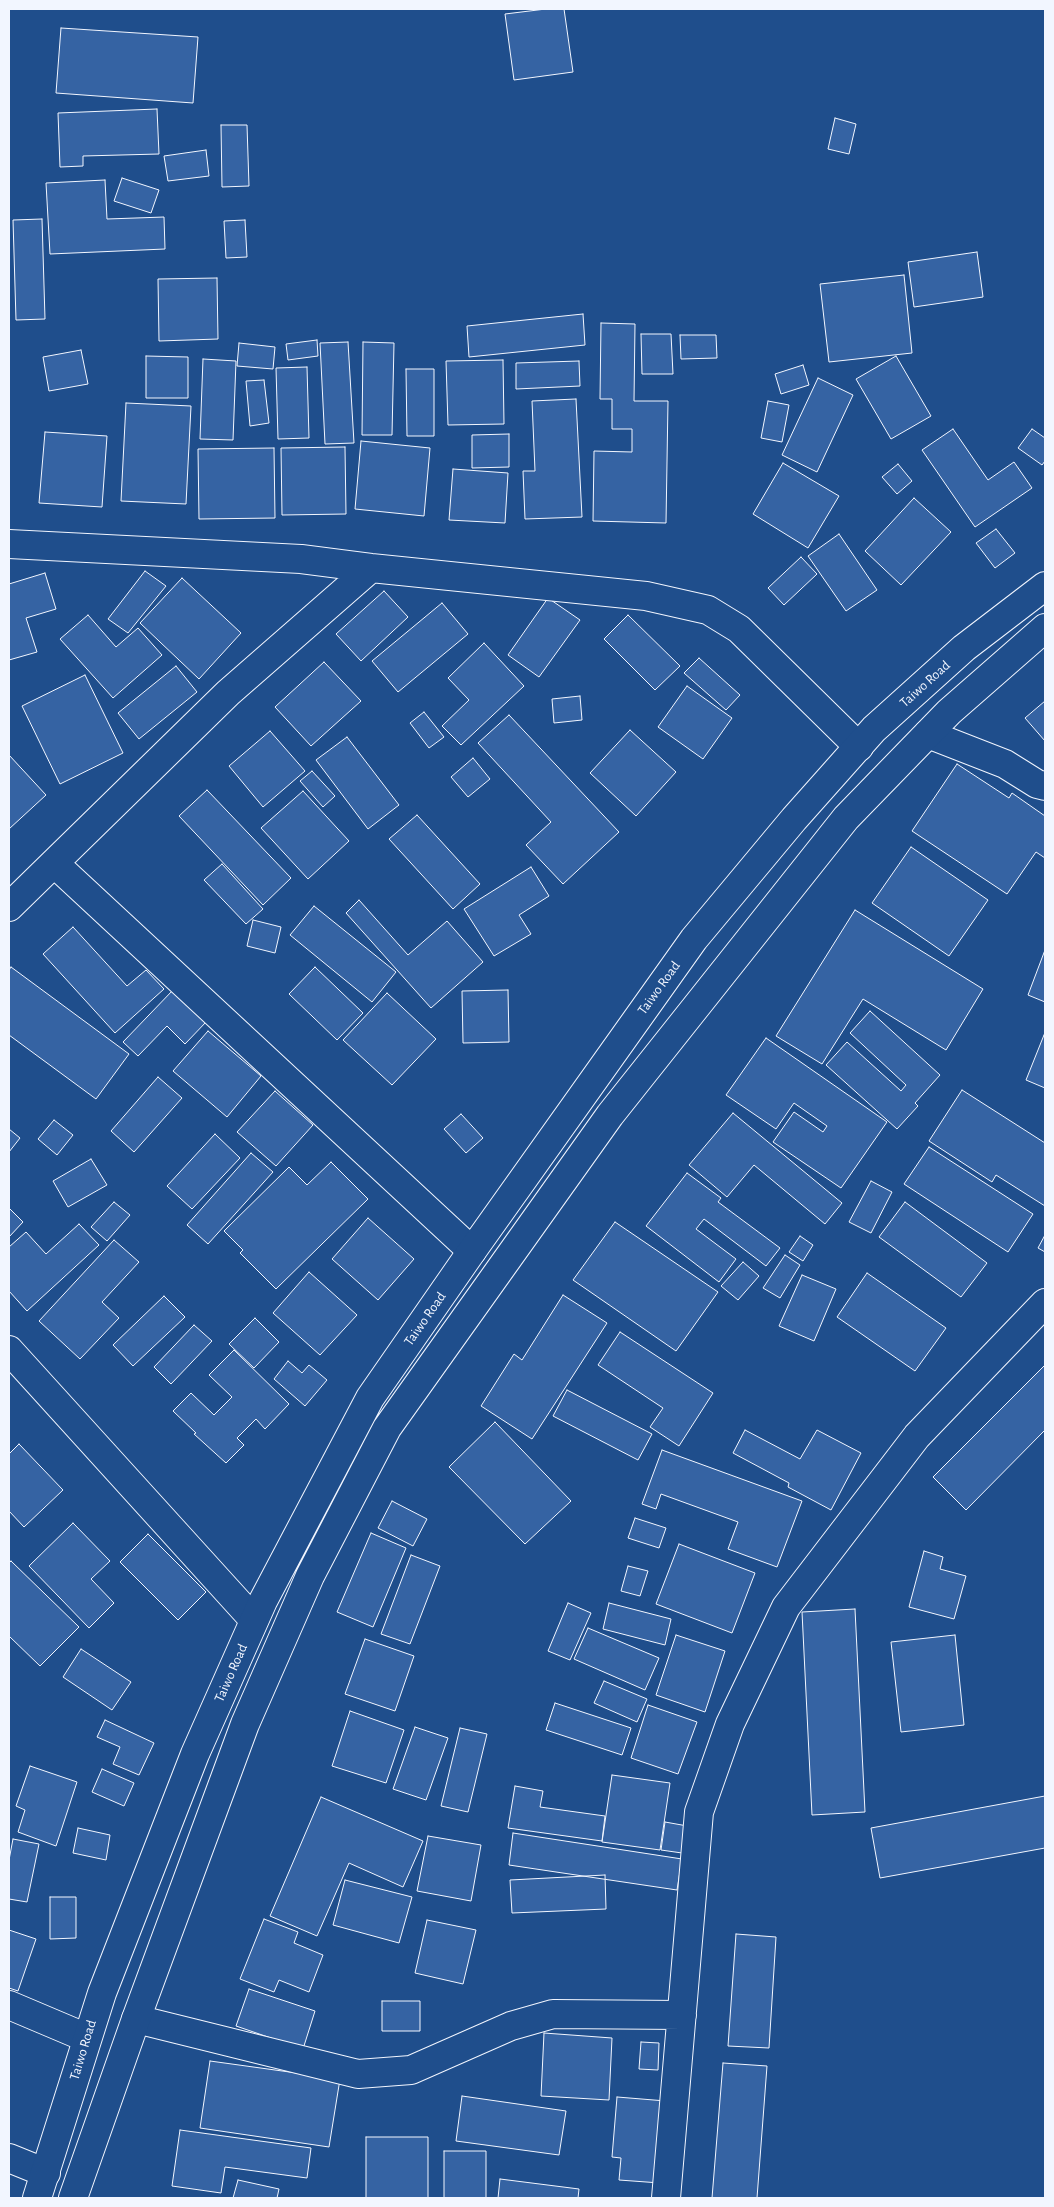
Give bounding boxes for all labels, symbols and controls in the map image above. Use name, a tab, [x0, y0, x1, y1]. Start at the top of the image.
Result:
street label: Taiwo Road	[896, 657, 954, 711]
street label: Taiwo Road	[634, 958, 684, 1018]
street label: Taiwo Road	[400, 1289, 450, 1349]
street label: Taiwo Road	[211, 1641, 251, 1705]
street label: Taiwo Road	[66, 2018, 100, 2082]

